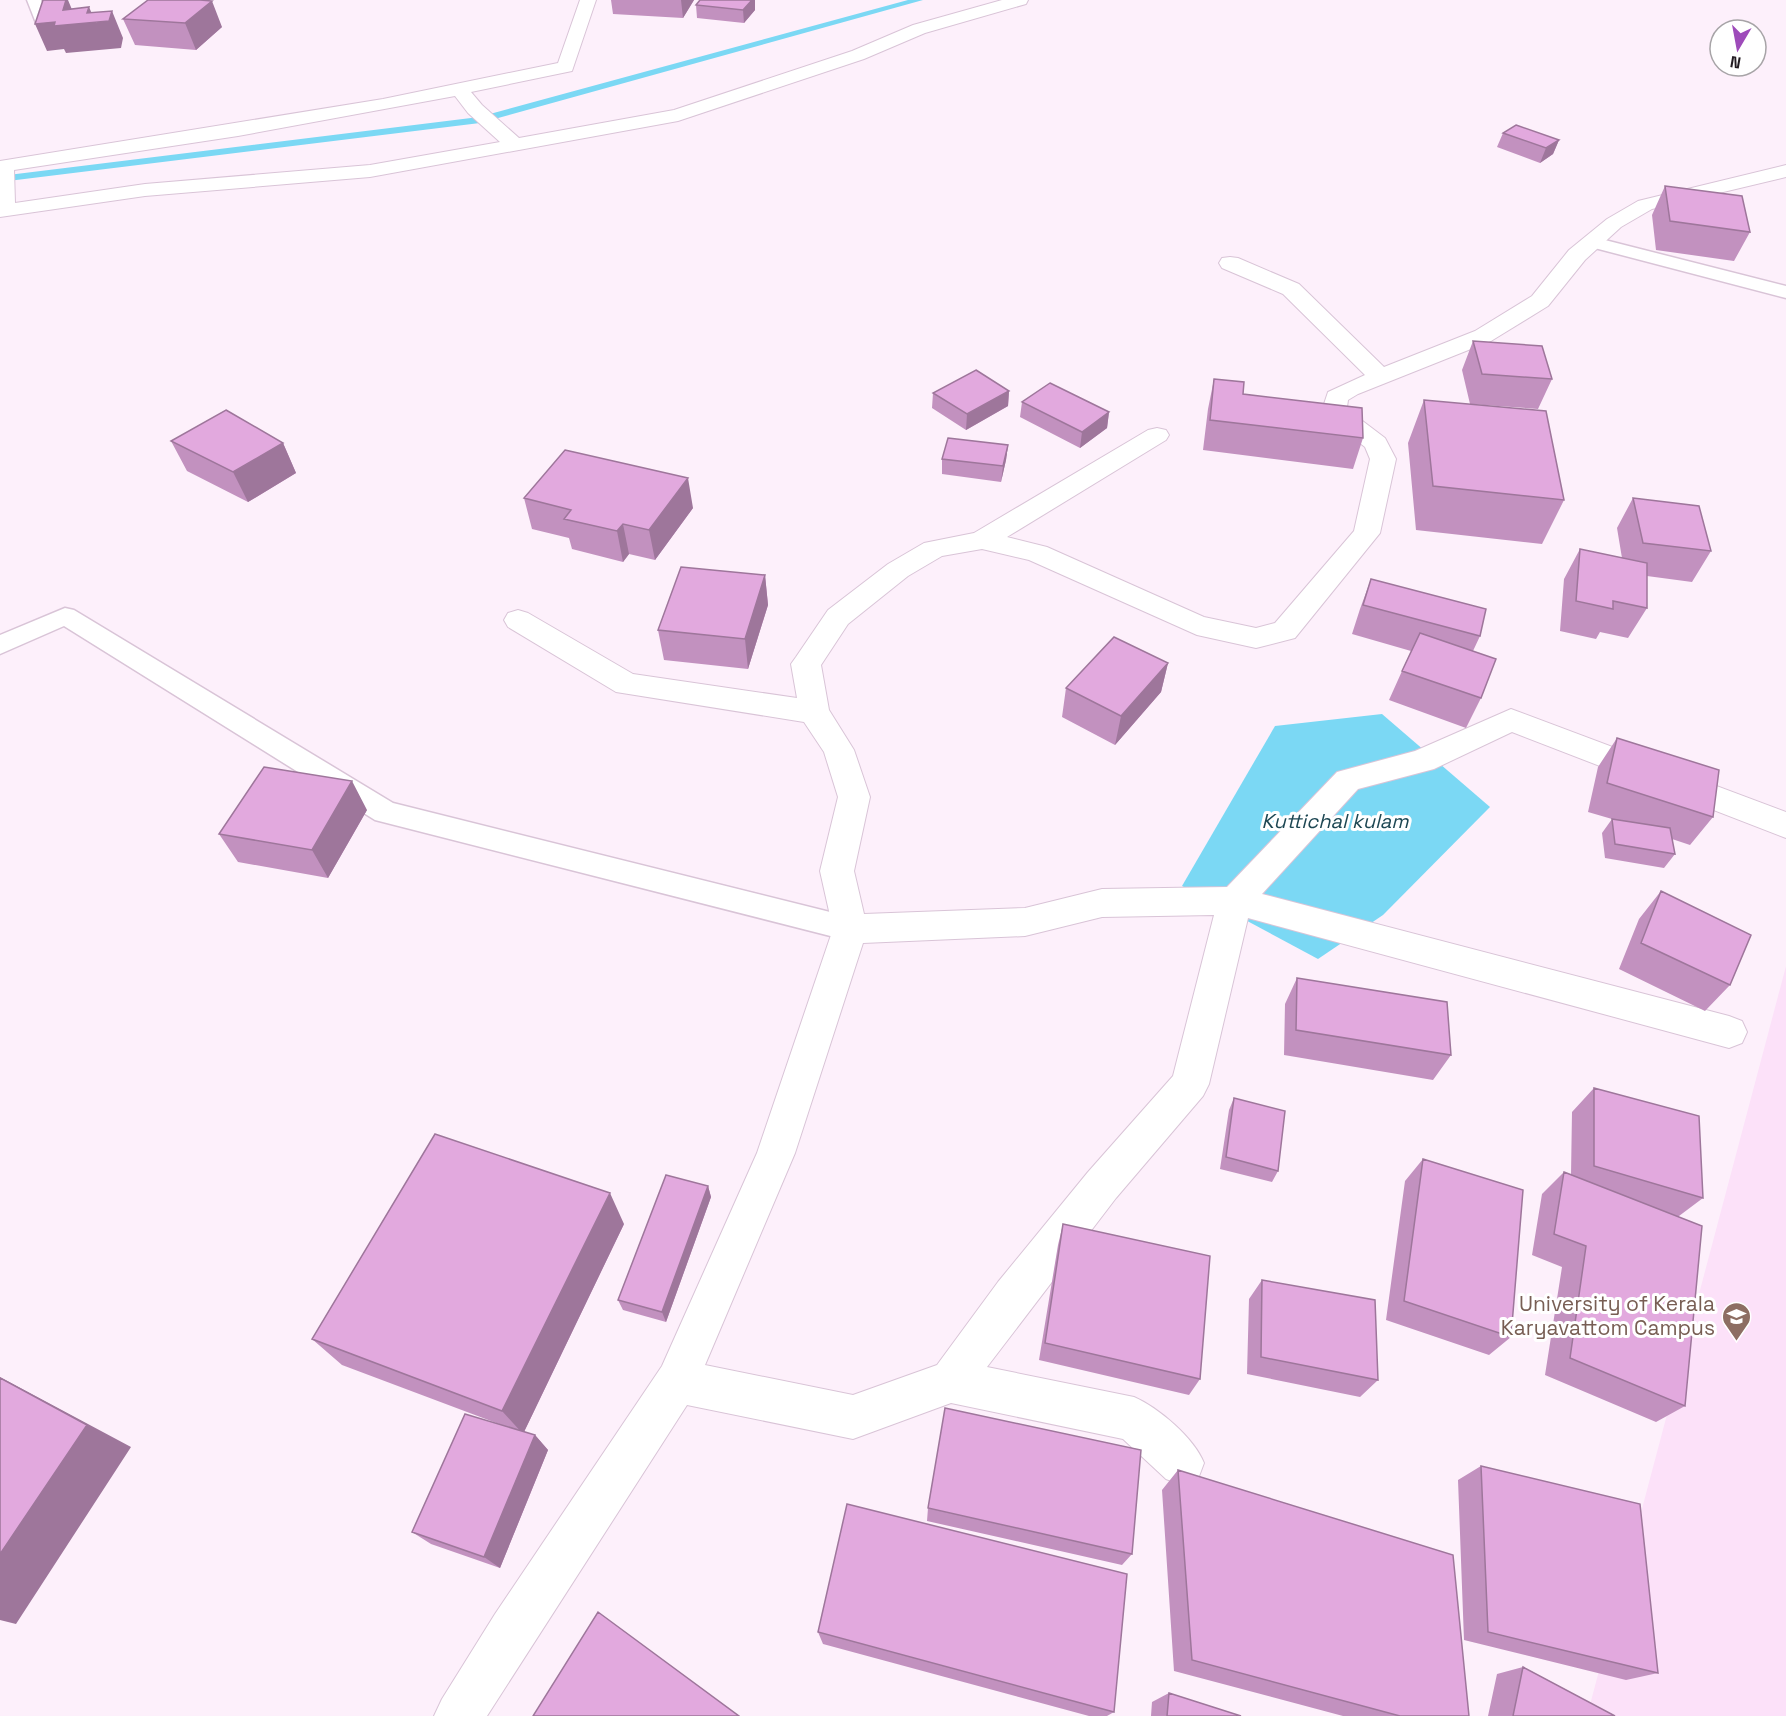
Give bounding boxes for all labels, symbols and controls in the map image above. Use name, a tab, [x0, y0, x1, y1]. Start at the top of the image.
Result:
north arrow	[1708, 18, 1768, 78]
text: N	[1728, 51, 1743, 74]
water label: Kuttichal kulam	[1261, 808, 1409, 834]
place label: University of Kerala Karyavattom Campus	[1501, 1290, 1715, 1341]
school or university icon: University of Kerala Karyavattom Campus	[1720, 1300, 1752, 1342]

